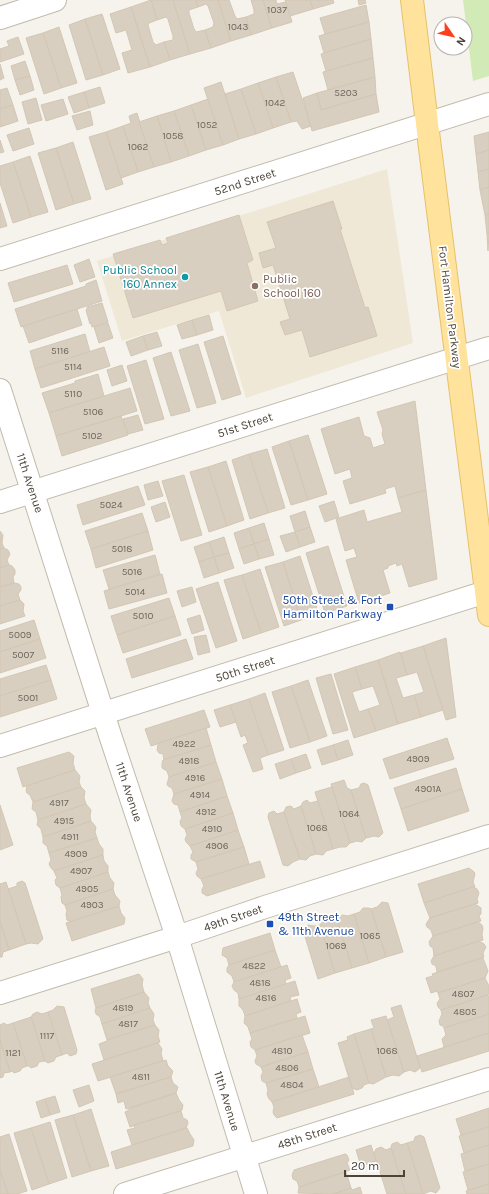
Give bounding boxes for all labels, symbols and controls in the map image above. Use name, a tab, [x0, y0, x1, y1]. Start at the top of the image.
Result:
house number: 1037	[267, 4, 287, 16]
north arrow	[433, 16, 473, 56]
house number: 1043	[228, 21, 248, 33]
text: N	[453, 34, 468, 48]
house number: 5203	[334, 87, 358, 99]
house number: 1042	[265, 97, 286, 109]
house number: 1052	[197, 119, 218, 131]
house number: 1058	[162, 130, 184, 142]
house number: 1062	[128, 141, 149, 153]
street label: 52nd Street	[212, 165, 278, 199]
street label: Fort Hamilton Parkway	[436, 245, 465, 369]
place label: Public School 160 Annex	[103, 263, 177, 291]
marker: Public School 160 Annex	[180, 272, 190, 282]
place label: Public School 160	[263, 272, 321, 300]
marker: Public School 160	[250, 281, 260, 291]
house number: 5116	[51, 345, 69, 357]
house number: 5114	[64, 361, 82, 373]
house number: 5110	[64, 388, 82, 400]
house number: 5106	[83, 406, 104, 418]
street label: 51st Street	[216, 409, 275, 441]
house number: 5102	[82, 430, 103, 442]
street label: 11th Avenue	[14, 451, 46, 515]
house number: 5024	[100, 499, 123, 511]
house number: 5018	[111, 543, 133, 555]
house number: 5016	[122, 566, 143, 578]
house number: 5014	[125, 586, 146, 598]
place label: 50th Street & Fort Hamilton Parkway	[283, 593, 382, 621]
marker: 50th Street & Fort Hamilton Parkway	[385, 602, 395, 612]
house number: 5010	[133, 610, 153, 622]
house number: 5009	[8, 629, 32, 641]
house number: 5007	[12, 649, 34, 661]
street label: 50th Street	[214, 653, 277, 685]
house number: 5001	[18, 692, 38, 704]
house number: 4922	[173, 738, 196, 750]
house number: 4909	[406, 753, 430, 765]
house number: 4918	[179, 755, 199, 767]
street label: 11th Avenue	[113, 760, 145, 824]
house number: 4916	[185, 772, 205, 784]
house number: 4901A	[415, 783, 441, 795]
house number: 4914	[190, 789, 211, 801]
house number: 4917	[49, 797, 69, 809]
house number: 4912	[196, 806, 216, 818]
house number: 1064	[339, 808, 360, 820]
house number: 4915	[54, 815, 75, 827]
house number: 1068	[306, 822, 328, 834]
house number: 4910	[202, 823, 222, 835]
house number: 4911	[61, 831, 79, 843]
house number: 4906	[205, 840, 229, 852]
house number: 4909	[64, 848, 88, 860]
house number: 4907	[70, 865, 92, 877]
house number: 4905	[76, 883, 99, 895]
house number: 4903	[80, 899, 104, 911]
street label: 49th Street	[202, 901, 265, 935]
place label: 49th Street & 11th Avenue	[278, 910, 354, 938]
marker: 49th Street & 11th Avenue	[265, 919, 275, 929]
house number: 1065	[360, 930, 381, 942]
house number: 1069	[326, 940, 347, 952]
house number: 4822	[242, 960, 266, 972]
house number: 4818	[249, 977, 271, 989]
house number: 4807	[452, 988, 474, 1000]
house number: 4816	[256, 992, 277, 1004]
house number: 4819	[113, 1002, 134, 1014]
house number: 4805	[453, 1006, 477, 1018]
house number: 4817	[118, 1018, 138, 1030]
house number: 1117	[40, 1030, 55, 1042]
house number: 4810	[272, 1045, 293, 1057]
house number: 1068	[376, 1045, 398, 1057]
house number: 1121	[5, 1047, 21, 1059]
house number: 4806	[275, 1062, 299, 1074]
street label: 11th Avenue	[211, 1069, 243, 1133]
house number: 4811	[132, 1071, 150, 1083]
house number: 4804	[280, 1079, 304, 1091]
street label: 48th Street	[276, 1120, 339, 1152]
scale bar	[345, 1152, 404, 1178]
text: 20 m	[351, 1159, 379, 1173]

